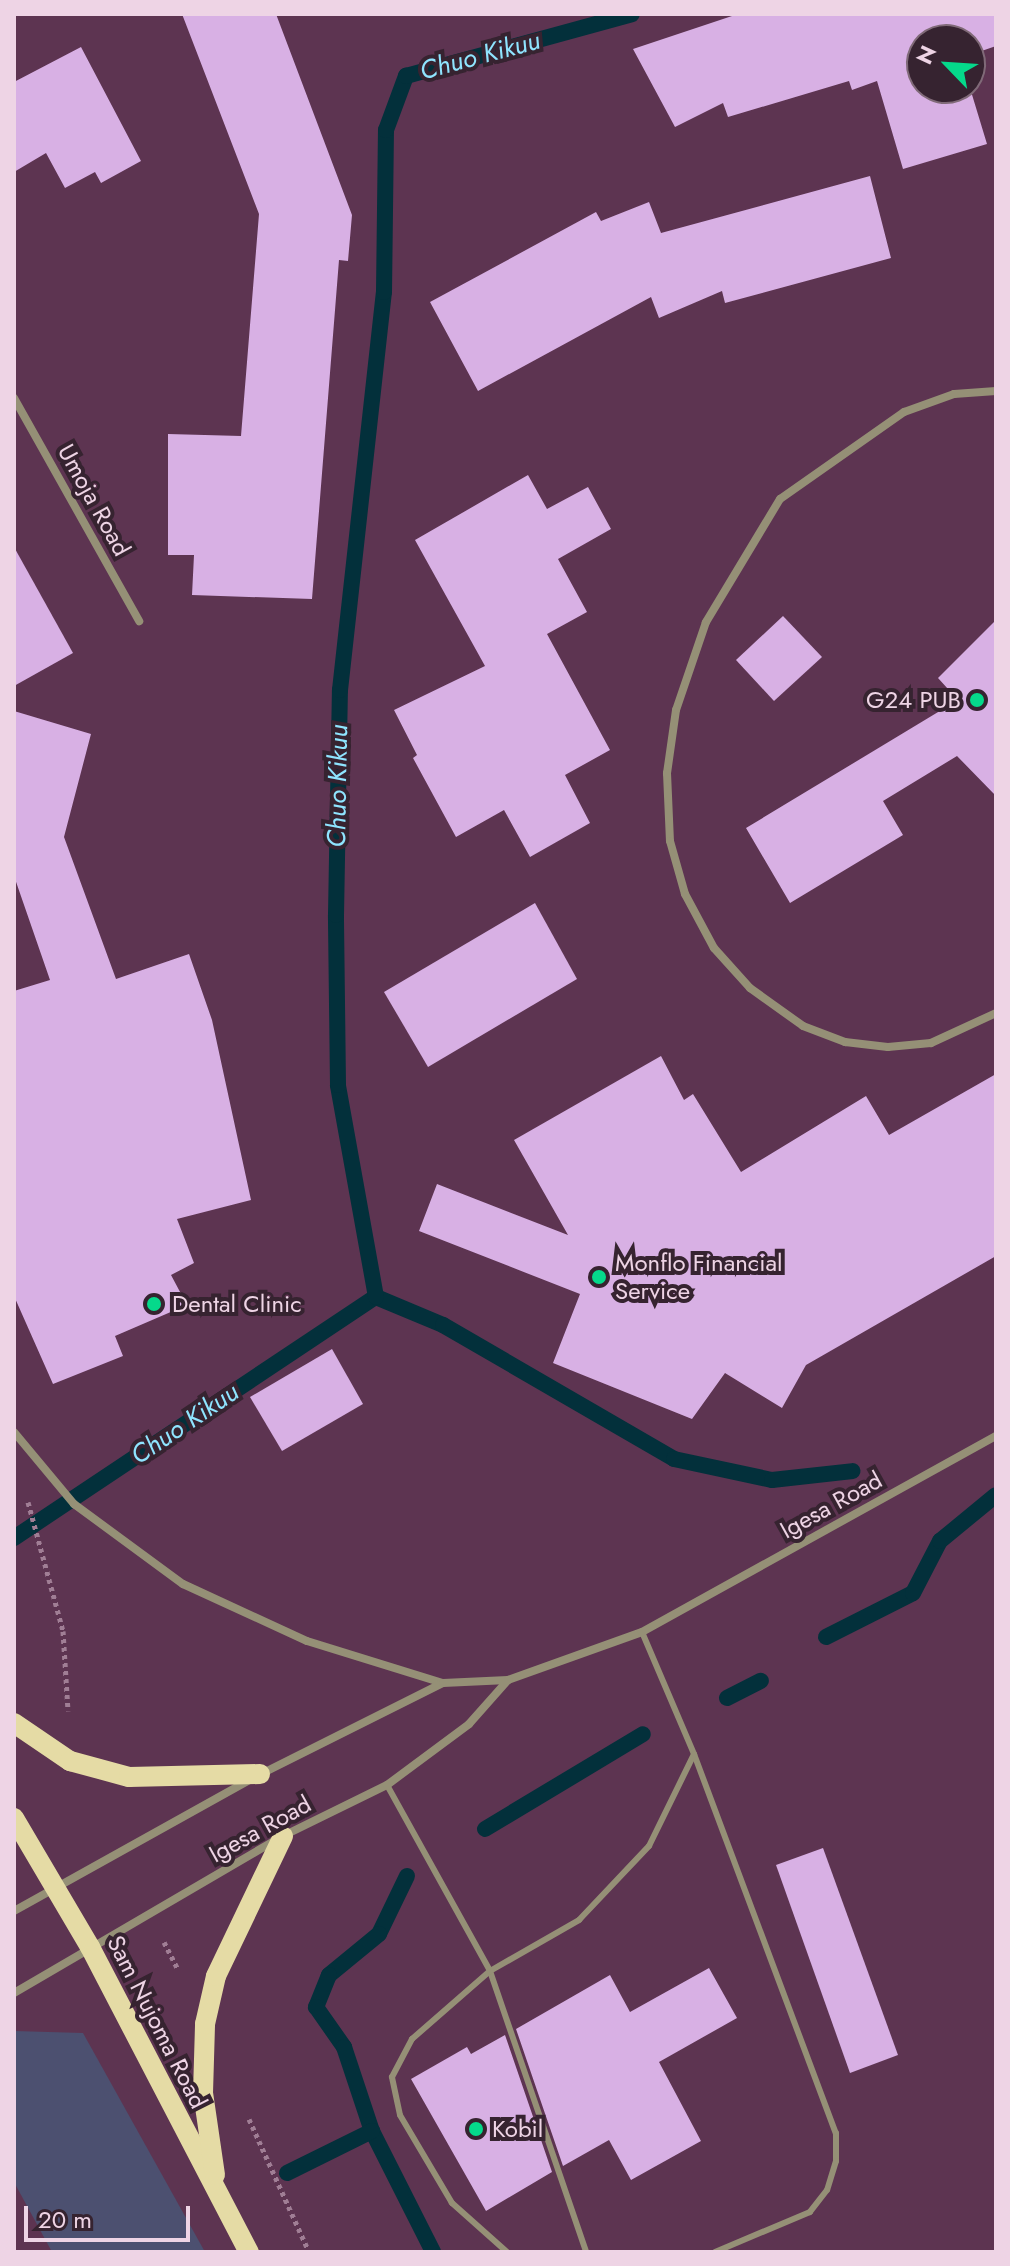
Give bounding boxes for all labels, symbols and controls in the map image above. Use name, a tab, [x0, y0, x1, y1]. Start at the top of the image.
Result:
north arrow	[906, 24, 986, 104]
water label: Chuo Kikuu	[416, 25, 544, 87]
text: N	[908, 40, 944, 69]
street label: Umoja Road	[52, 439, 136, 561]
place label: G24 PUB	[866, 686, 961, 714]
marker: G24 PUB	[968, 691, 986, 709]
water label: Chuo Kikuu	[321, 724, 355, 848]
place label: Monflo Financial Service	[615, 1249, 783, 1305]
marker: Monflo Financial Service	[590, 1268, 608, 1286]
place label: Dental Clinic	[172, 1290, 302, 1318]
marker: Dental Clinic	[143, 1293, 165, 1315]
water label: Chuo Kikuu	[125, 1377, 245, 1471]
street label: Igesa Road	[775, 1465, 887, 1545]
street label: Igesa Road	[204, 1789, 316, 1869]
street label: Sam Nujoma Road	[101, 1931, 213, 2113]
place label: Kobil	[492, 2115, 543, 2143]
marker: Kobil	[467, 2120, 485, 2138]
scale bar	[28, 2190, 194, 2240]
text: 20 m	[38, 2202, 92, 2237]

